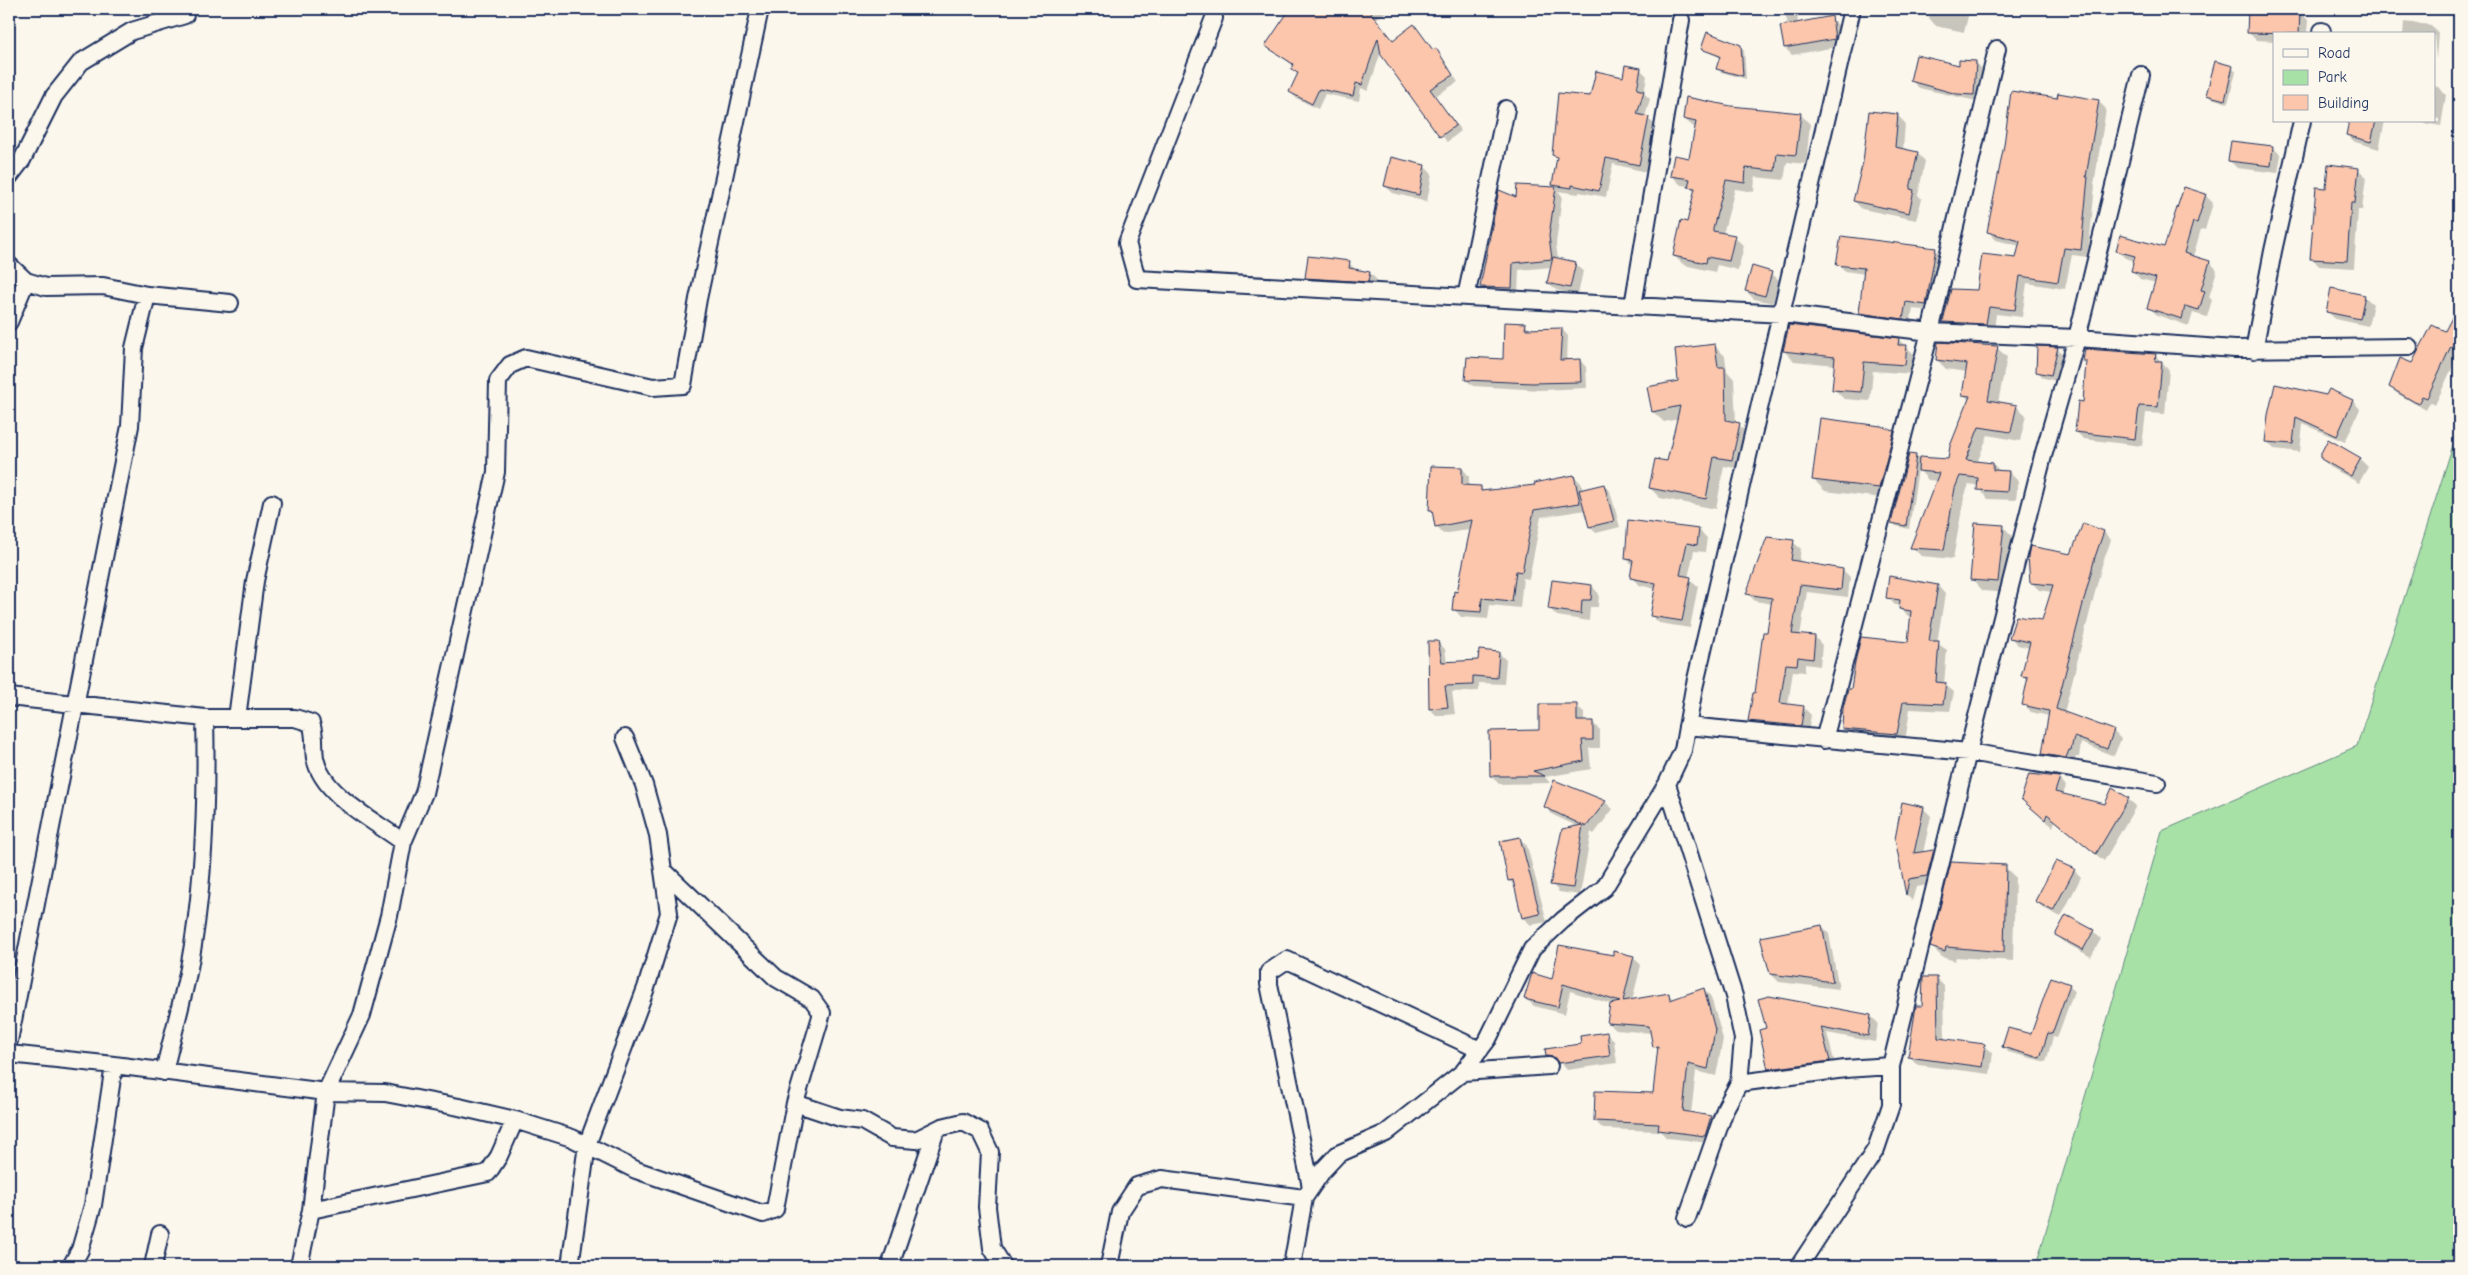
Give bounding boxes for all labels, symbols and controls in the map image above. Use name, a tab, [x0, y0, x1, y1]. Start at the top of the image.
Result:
legend	[2273, 32, 2436, 122]
text: Road	[2318, 44, 2350, 62]
text: Park	[2318, 68, 2347, 86]
text: Building	[2318, 94, 2369, 112]

